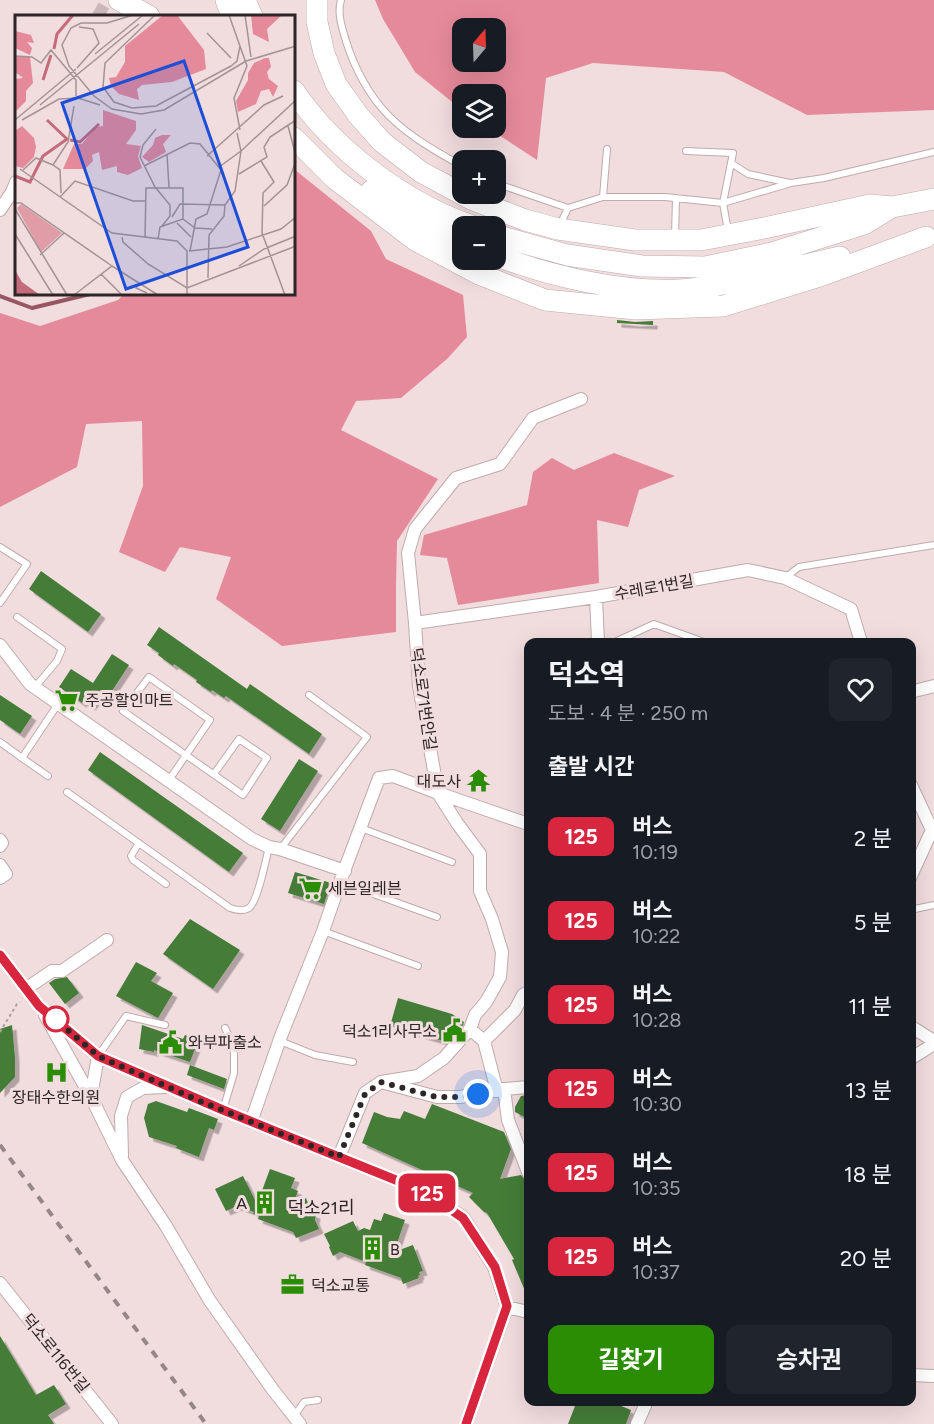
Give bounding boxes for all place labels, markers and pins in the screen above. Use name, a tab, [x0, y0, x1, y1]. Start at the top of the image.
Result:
supermarket icon: 주공할인마트	[54, 687, 80, 713]
place label: 주공할인마트	[85, 691, 173, 710]
temple icon: 대도사	[466, 768, 492, 794]
place label: 대도사	[417, 772, 461, 791]
supermarket icon: 세븐일레븐	[297, 875, 323, 901]
place label: 세븐일레븐	[328, 879, 402, 898]
unlabelled marker	[43, 1006, 69, 1032]
public building icon: 덕소1리사무소	[442, 1018, 468, 1044]
place label: 덕소1리사무소	[342, 1022, 437, 1041]
public building icon: 와부파출소	[157, 1029, 183, 1055]
place label: 와부파출소	[188, 1033, 262, 1052]
hospital icon: 장태수한의원	[43, 1059, 69, 1085]
place label: 장태수한의원	[12, 1088, 100, 1107]
building icon: A	[252, 1190, 278, 1216]
place label: A	[236, 1194, 247, 1213]
building icon: B	[359, 1236, 385, 1262]
place label: B	[390, 1240, 400, 1259]
office icon: 덕소교통	[280, 1272, 306, 1298]
place label: 덕소교통	[311, 1276, 370, 1295]

